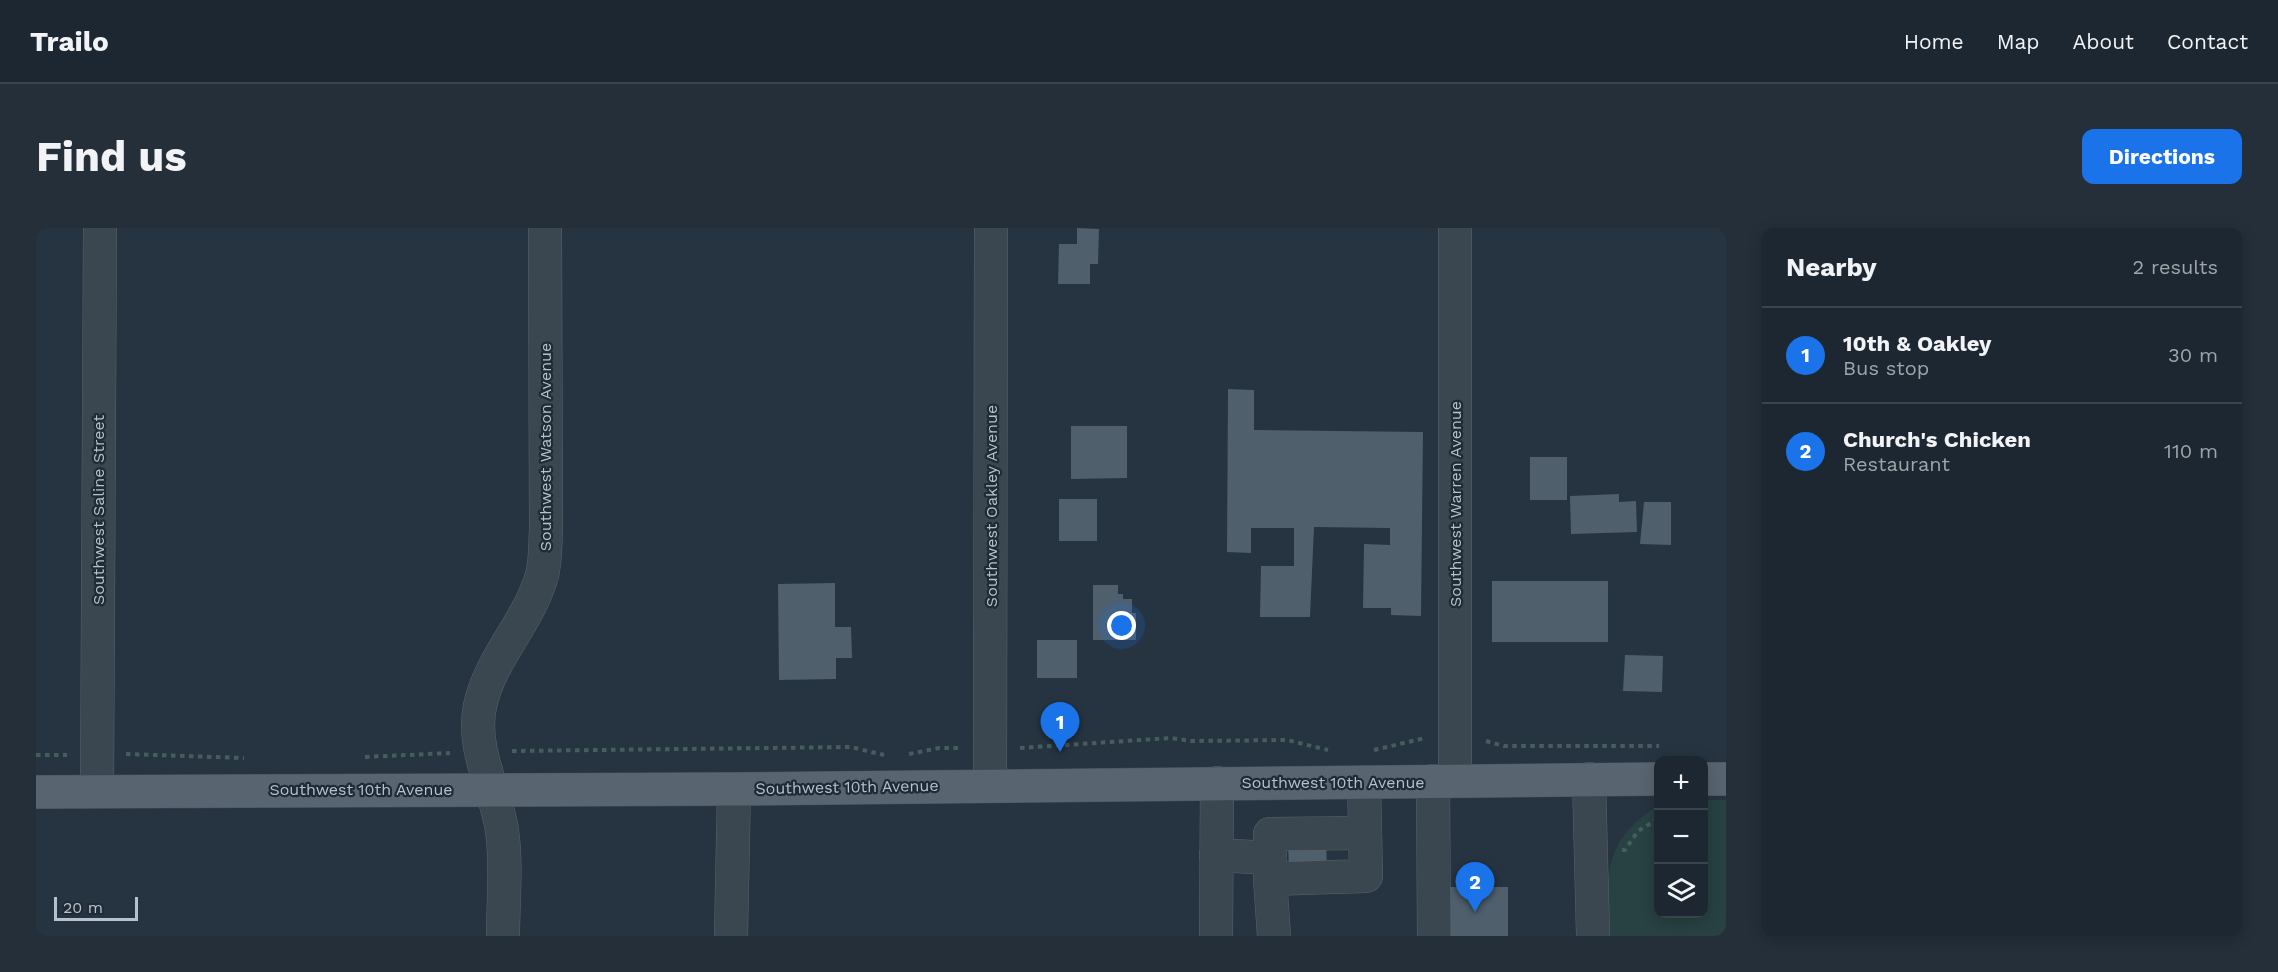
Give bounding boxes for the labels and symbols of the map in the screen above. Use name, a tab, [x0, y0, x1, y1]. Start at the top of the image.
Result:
street label: Southwest Watson Avenue	[536, 343, 555, 551]
street label: Southwest Warren Avenue	[1446, 401, 1465, 607]
street label: Southwest Oakley Avenue	[982, 405, 1001, 607]
street label: Southwest Saline Street	[89, 415, 108, 605]
your location	[1107, 611, 1136, 640]
pin: 1	[1040, 702, 1080, 752]
street label: Southwest 10th Avenue	[1241, 773, 1425, 792]
street label: Southwest 10th Avenue	[755, 776, 939, 798]
street label: Southwest 10th Avenue	[269, 780, 453, 799]
pin: 2	[1456, 862, 1494, 912]
scale bar	[54, 894, 138, 922]

